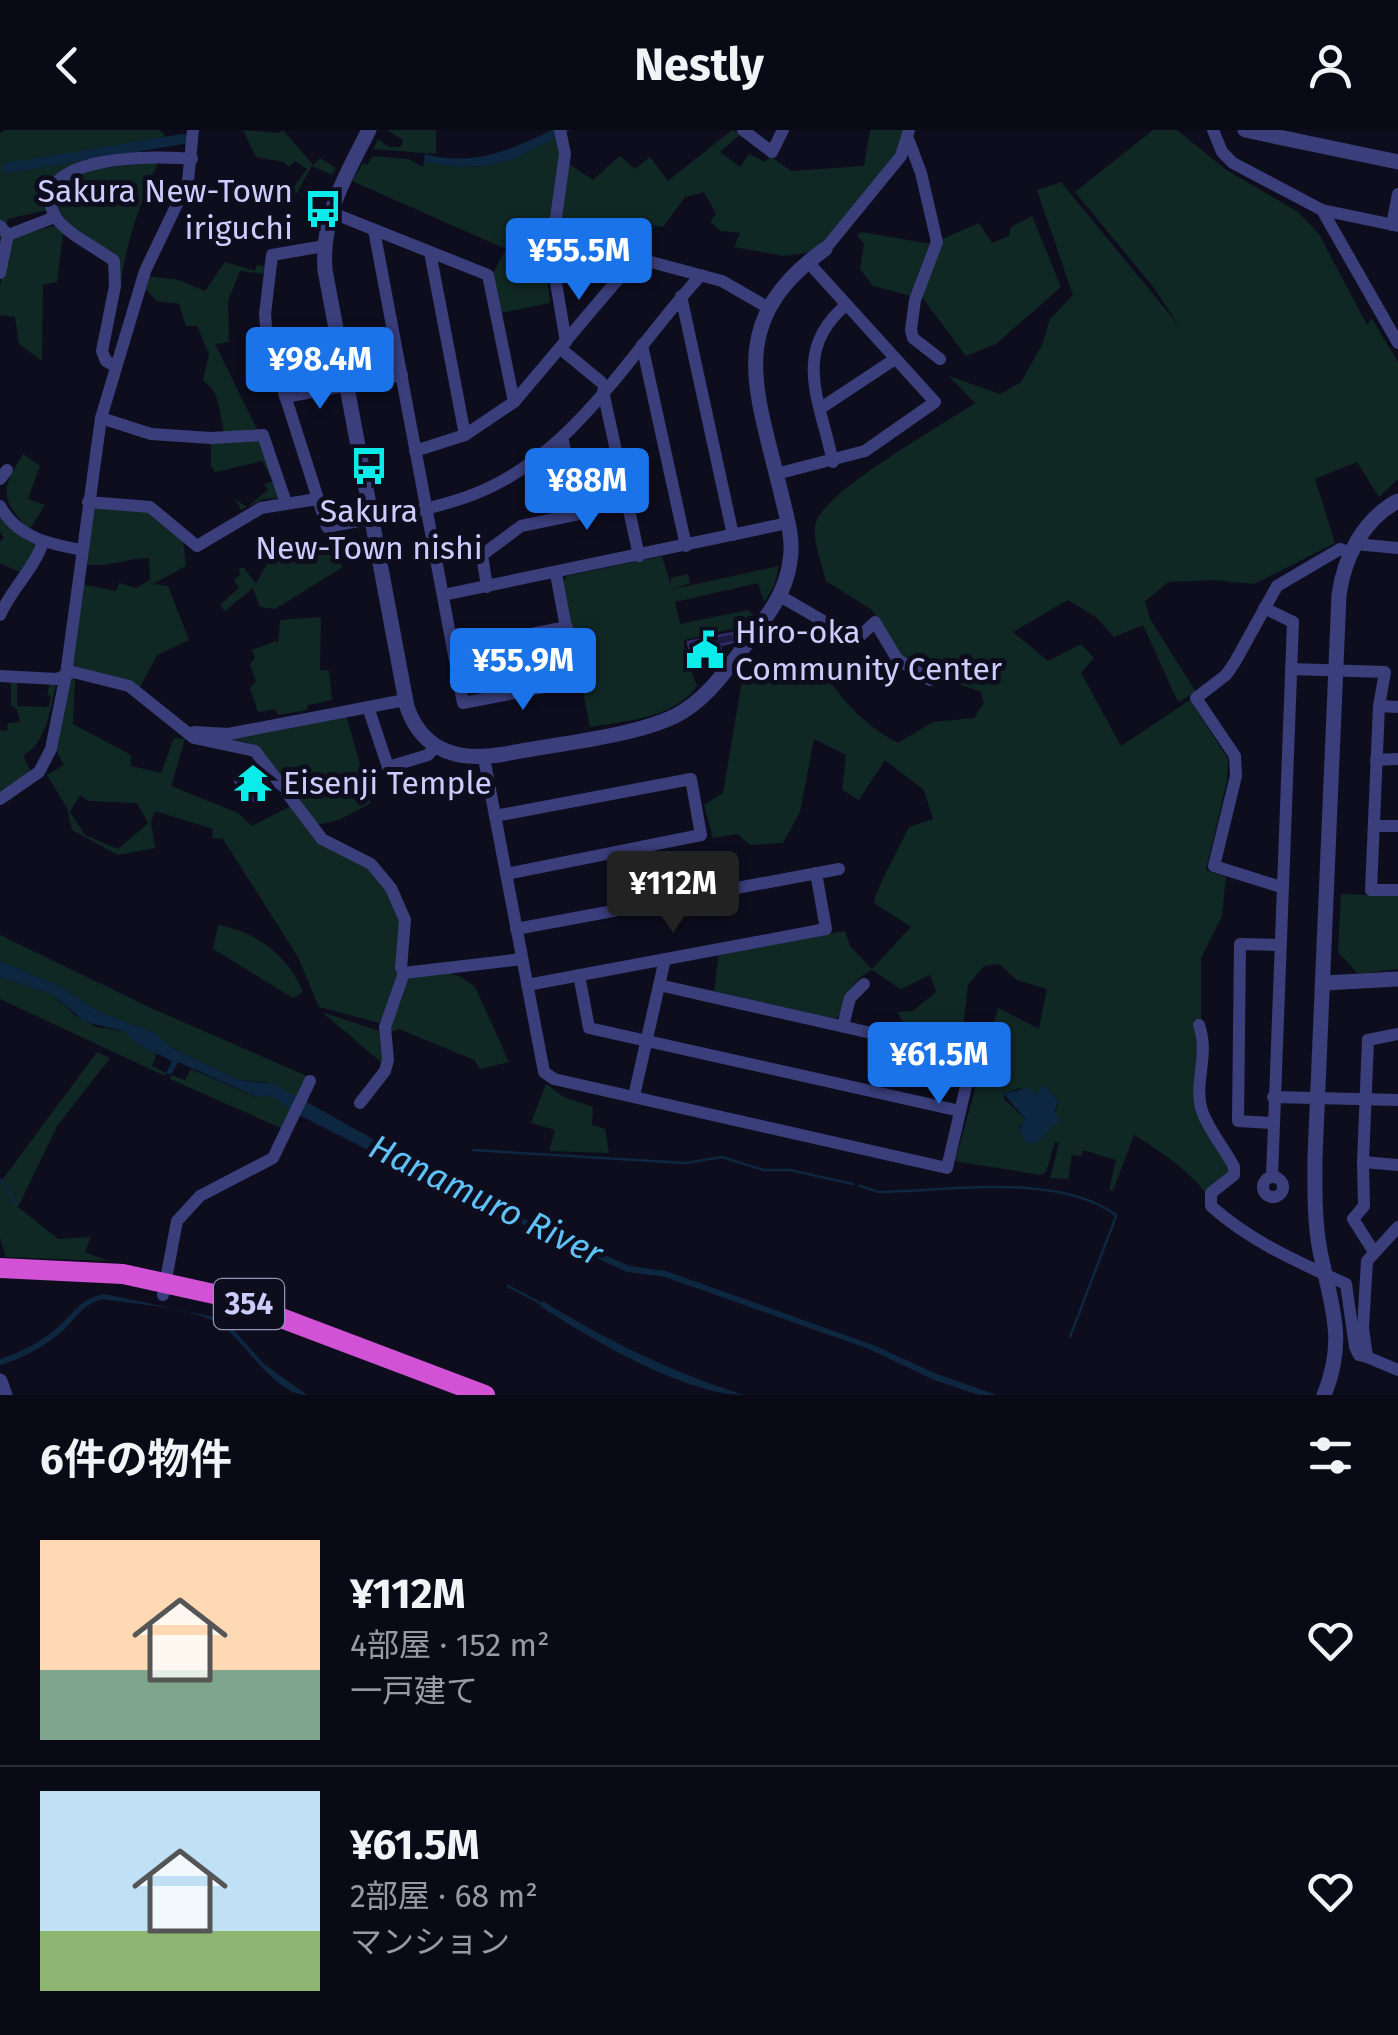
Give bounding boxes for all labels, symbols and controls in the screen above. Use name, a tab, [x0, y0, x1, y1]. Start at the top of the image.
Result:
icon: back	[40, 38, 95, 93]
text: Nestly	[634, 38, 764, 92]
icon: person	[1303, 38, 1358, 93]
place label: Sakura New-Town iriguchi	[38, 172, 293, 247]
bus stop icon: Sakura New-Town iriguchi	[302, 188, 344, 230]
pin: ¥55.5M	[498, 218, 660, 303]
text: ¥55.5M	[528, 231, 630, 269]
pin: ¥98.4M	[239, 327, 401, 412]
text: ¥98.4M	[268, 340, 372, 378]
bus stop icon: Sakura New-Town nishi	[348, 445, 390, 487]
pin: ¥88M	[528, 448, 646, 533]
text: ¥88M	[547, 461, 627, 499]
place label: Sakura New-Town nishi	[255, 492, 483, 567]
place label: Hiro-oka Community Center	[735, 613, 1003, 688]
pin: ¥55.9M	[442, 628, 604, 713]
public building icon: Hiro-oka Community Center	[684, 629, 726, 671]
text: ¥55.9M	[472, 641, 574, 679]
temple icon: Eisenji Temple	[232, 762, 274, 804]
place label: Eisenji Temple	[283, 764, 492, 802]
pin: ¥112M	[603, 851, 743, 936]
text: ¥112M	[629, 864, 717, 902]
pin: ¥61.5M	[858, 1022, 1020, 1107]
text: ¥61.5M	[890, 1035, 988, 1073]
water label: Hanamuro River	[363, 1125, 611, 1275]
road number: 354	[214, 1279, 284, 1329]
icon: filters	[1303, 1428, 1358, 1483]
text: 6件の物件	[40, 1435, 232, 1485]
text: ¥112M	[350, 1569, 466, 1619]
icon: home	[120, 1580, 240, 1700]
icon: heart	[1303, 1613, 1358, 1668]
text: 4部屋 · 152 m²	[350, 1626, 550, 1664]
text: 一戸建て	[350, 1672, 478, 1710]
text: ¥61.5M	[350, 1820, 479, 1870]
icon: home	[120, 1831, 240, 1951]
icon: heart	[1303, 1864, 1358, 1919]
text: 2部屋 · 68 m²	[350, 1877, 538, 1915]
text: マンション	[350, 1923, 510, 1961]

